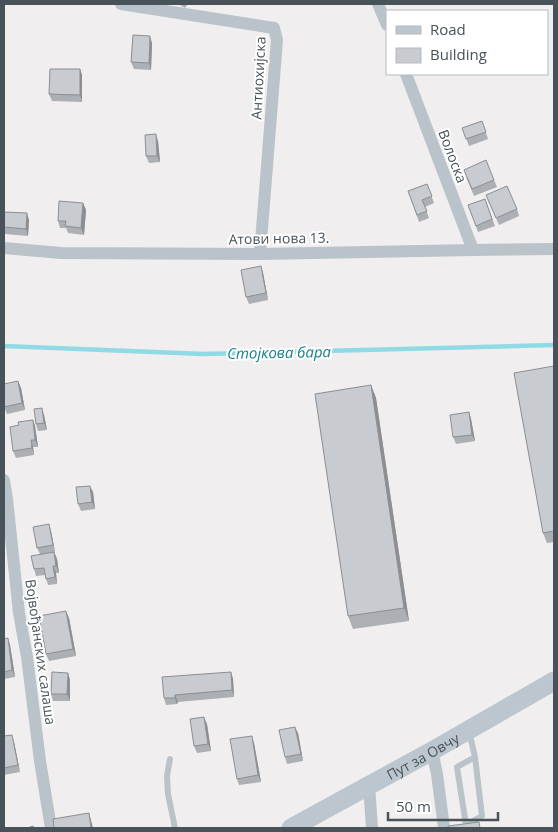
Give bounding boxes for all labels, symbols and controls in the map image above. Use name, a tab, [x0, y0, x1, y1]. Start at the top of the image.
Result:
legend	[386, 10, 548, 75]
text: Road	[430, 19, 466, 39]
street label: Антиохијска	[246, 36, 270, 120]
text: Building	[430, 44, 487, 64]
street label: Волоска	[434, 127, 472, 185]
street label: Атови нова 13.	[228, 228, 330, 248]
water label: Стојкова бара	[227, 341, 332, 363]
street label: Војвођанских салаша	[21, 578, 61, 726]
street label: Пут за Овчу	[383, 728, 463, 784]
scale bar	[388, 790, 498, 822]
text: 50 m	[396, 796, 431, 816]

